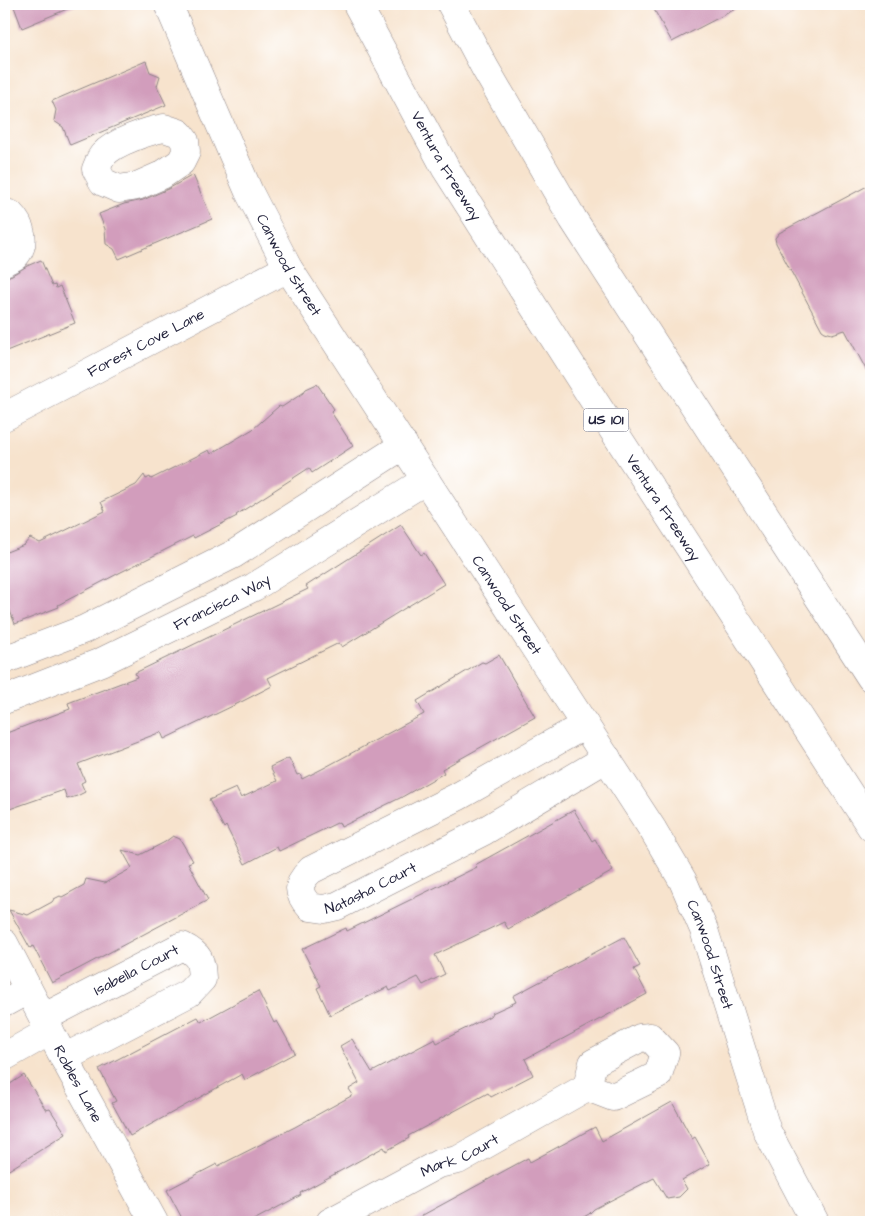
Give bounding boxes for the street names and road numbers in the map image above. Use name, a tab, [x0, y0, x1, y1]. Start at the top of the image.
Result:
street label: Ventura Freeway	[406, 107, 487, 225]
street label: Canwood Street	[251, 210, 327, 320]
street label: Forest Cove Lane	[83, 303, 208, 382]
road number: US 101	[584, 408, 628, 432]
street label: Ventura Freeway	[621, 450, 706, 566]
street label: Canwood Street	[467, 551, 547, 659]
street label: Francisca Way	[170, 569, 275, 635]
street label: Natasha Court	[323, 857, 420, 919]
street label: Canwood Street	[682, 896, 739, 1012]
street label: Isabella Court	[90, 939, 183, 1001]
street label: Robles Lane	[49, 1041, 108, 1126]
street label: Mark Court	[416, 1129, 503, 1182]

